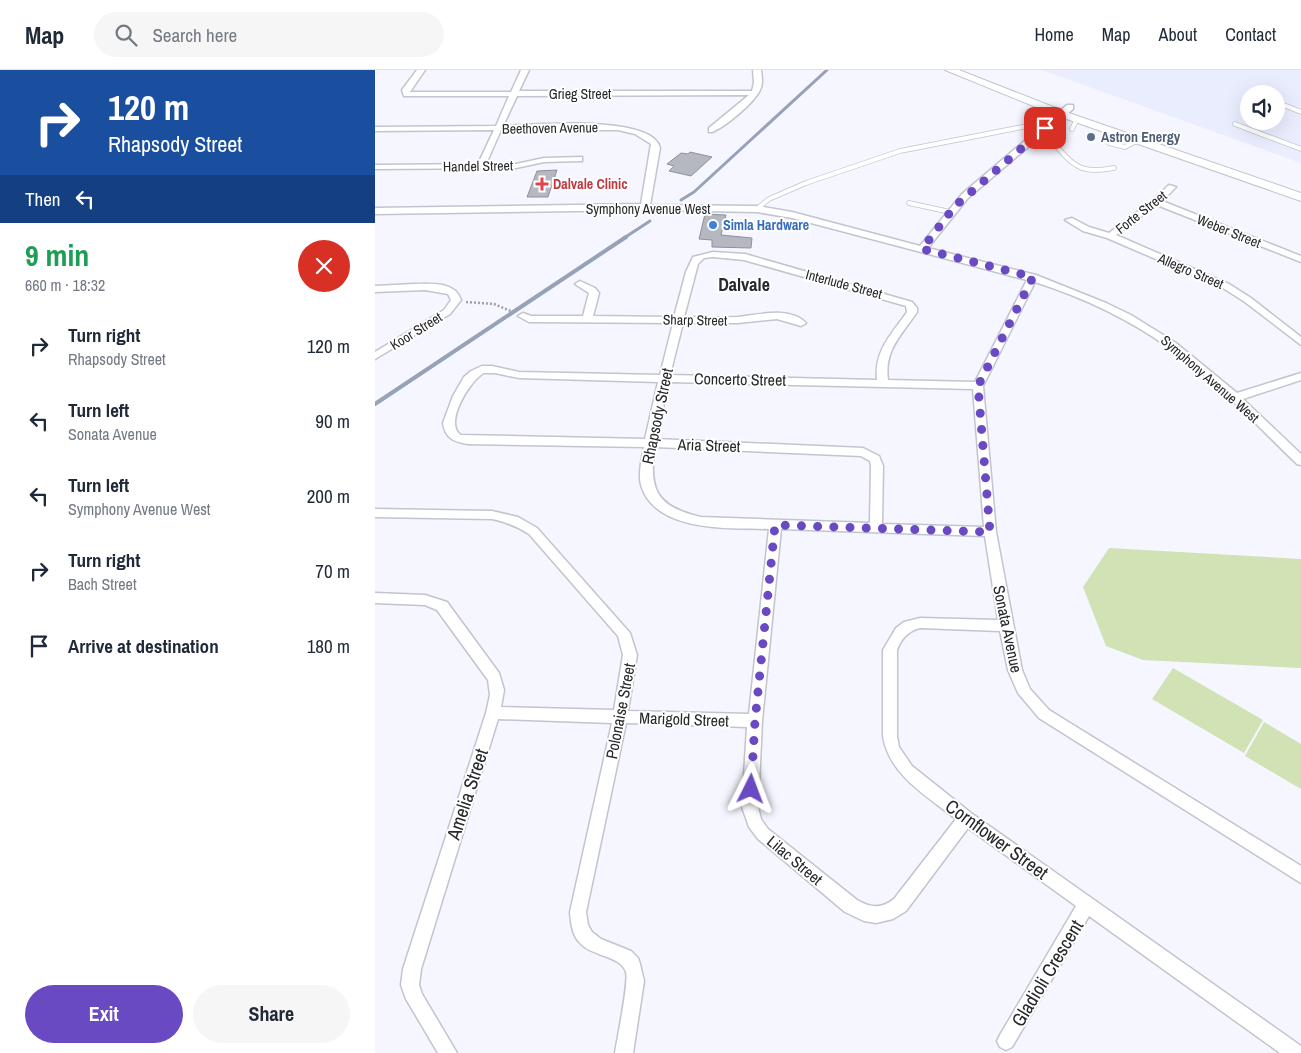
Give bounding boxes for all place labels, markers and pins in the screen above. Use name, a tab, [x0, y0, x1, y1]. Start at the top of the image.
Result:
pin	[1024, 107, 1066, 149]
place label: Astron Energy	[1101, 128, 1181, 146]
marker: Astron Energy	[1085, 131, 1097, 143]
place label: Dalvale Clinic	[553, 175, 628, 193]
marker: Dalvale Clinic	[535, 177, 549, 191]
place label: Simla Hardware	[723, 216, 809, 234]
marker: Simla Hardware	[707, 219, 719, 231]

